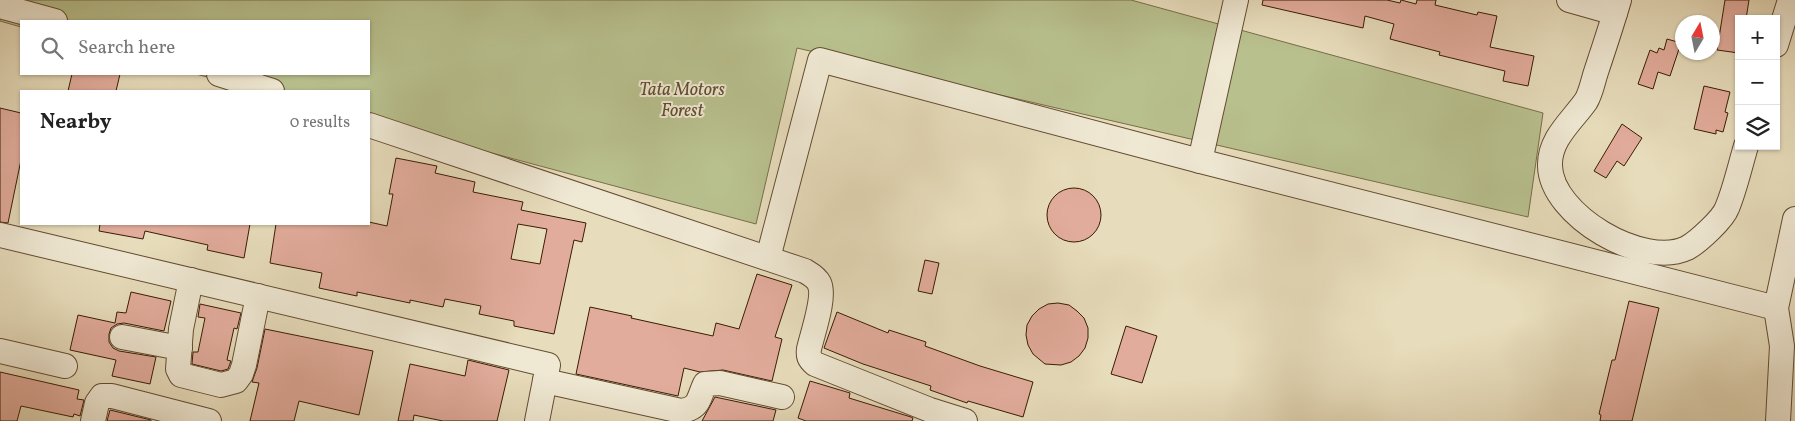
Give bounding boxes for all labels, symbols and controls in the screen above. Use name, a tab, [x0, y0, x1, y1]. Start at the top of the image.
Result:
north arrow	[1675, 15, 1720, 60]
map controls	[1735, 15, 1780, 150]
button: +	[1735, 15, 1780, 60]
search box	[20, 20, 370, 75]
icon: search	[38, 34, 66, 62]
text: Search here	[78, 35, 175, 61]
button: −	[1735, 60, 1780, 105]
park label: Tata Motors Forest	[639, 78, 725, 124]
button: layers	[1735, 105, 1780, 150]
text: Nearby	[40, 108, 111, 137]
text: 0 results	[290, 112, 350, 134]

